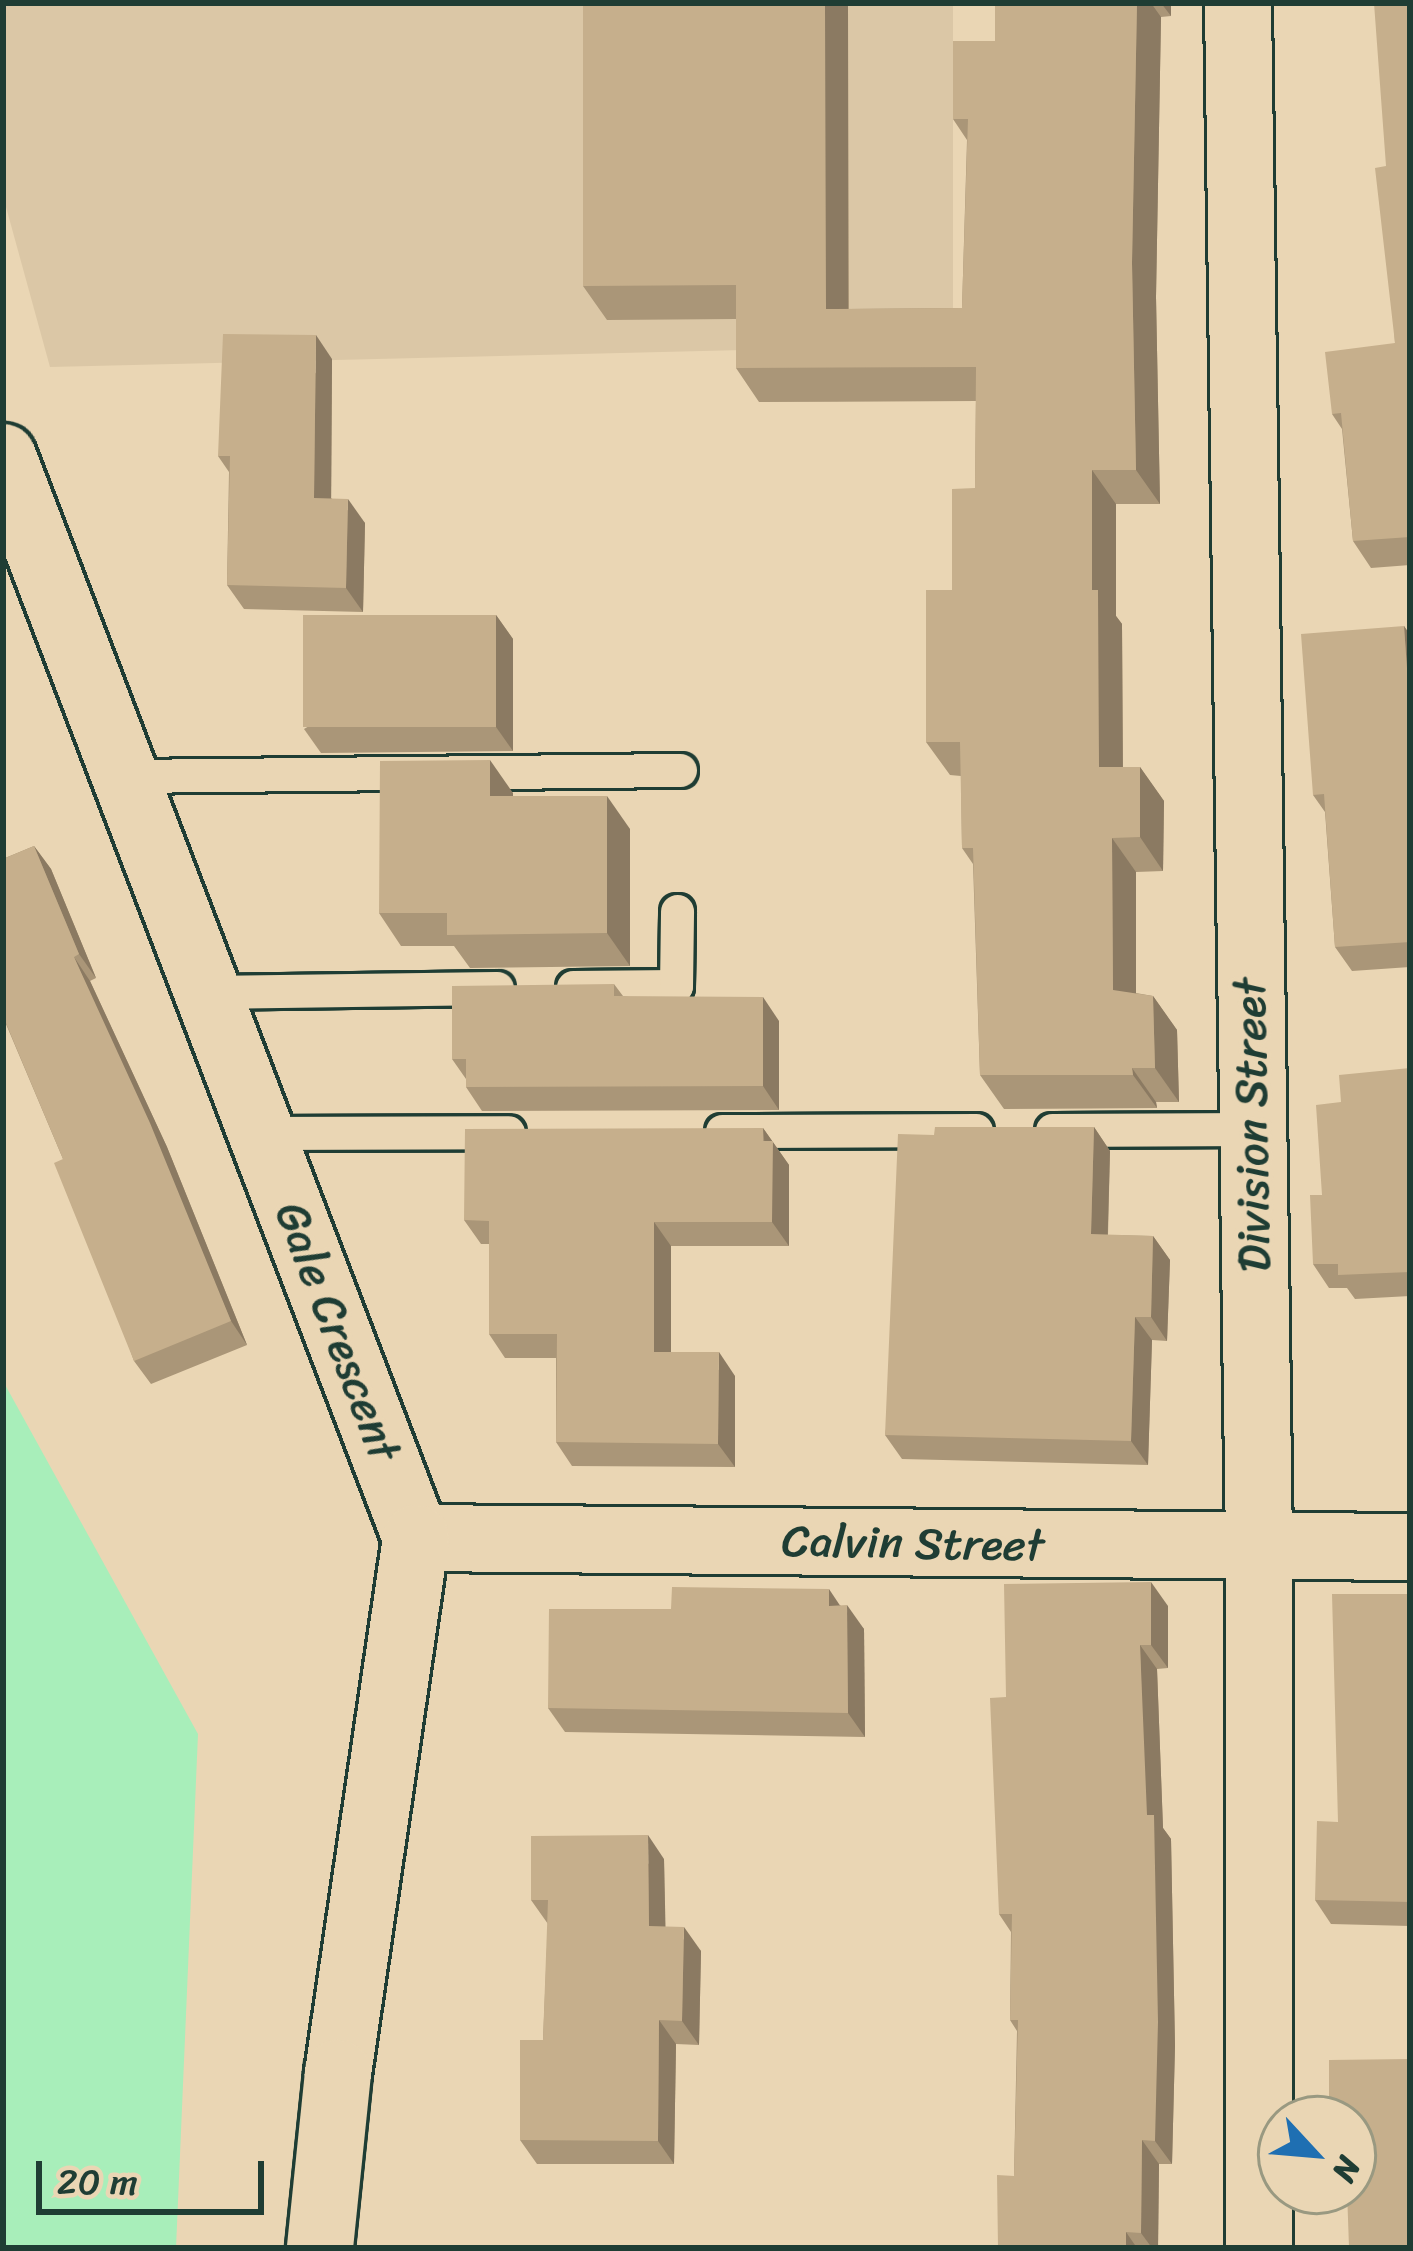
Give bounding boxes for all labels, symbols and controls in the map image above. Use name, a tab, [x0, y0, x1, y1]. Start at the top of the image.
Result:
street label: Division Street	[1223, 977, 1283, 1273]
street label: Gale Crescent	[262, 1192, 412, 1472]
street label: Calvin Street	[781, 1515, 1045, 1573]
north arrow	[1257, 2095, 1377, 2215]
scale bar	[42, 2137, 270, 2211]
text: N	[1316, 2146, 1378, 2192]
text: 20 m	[57, 2150, 138, 2214]

